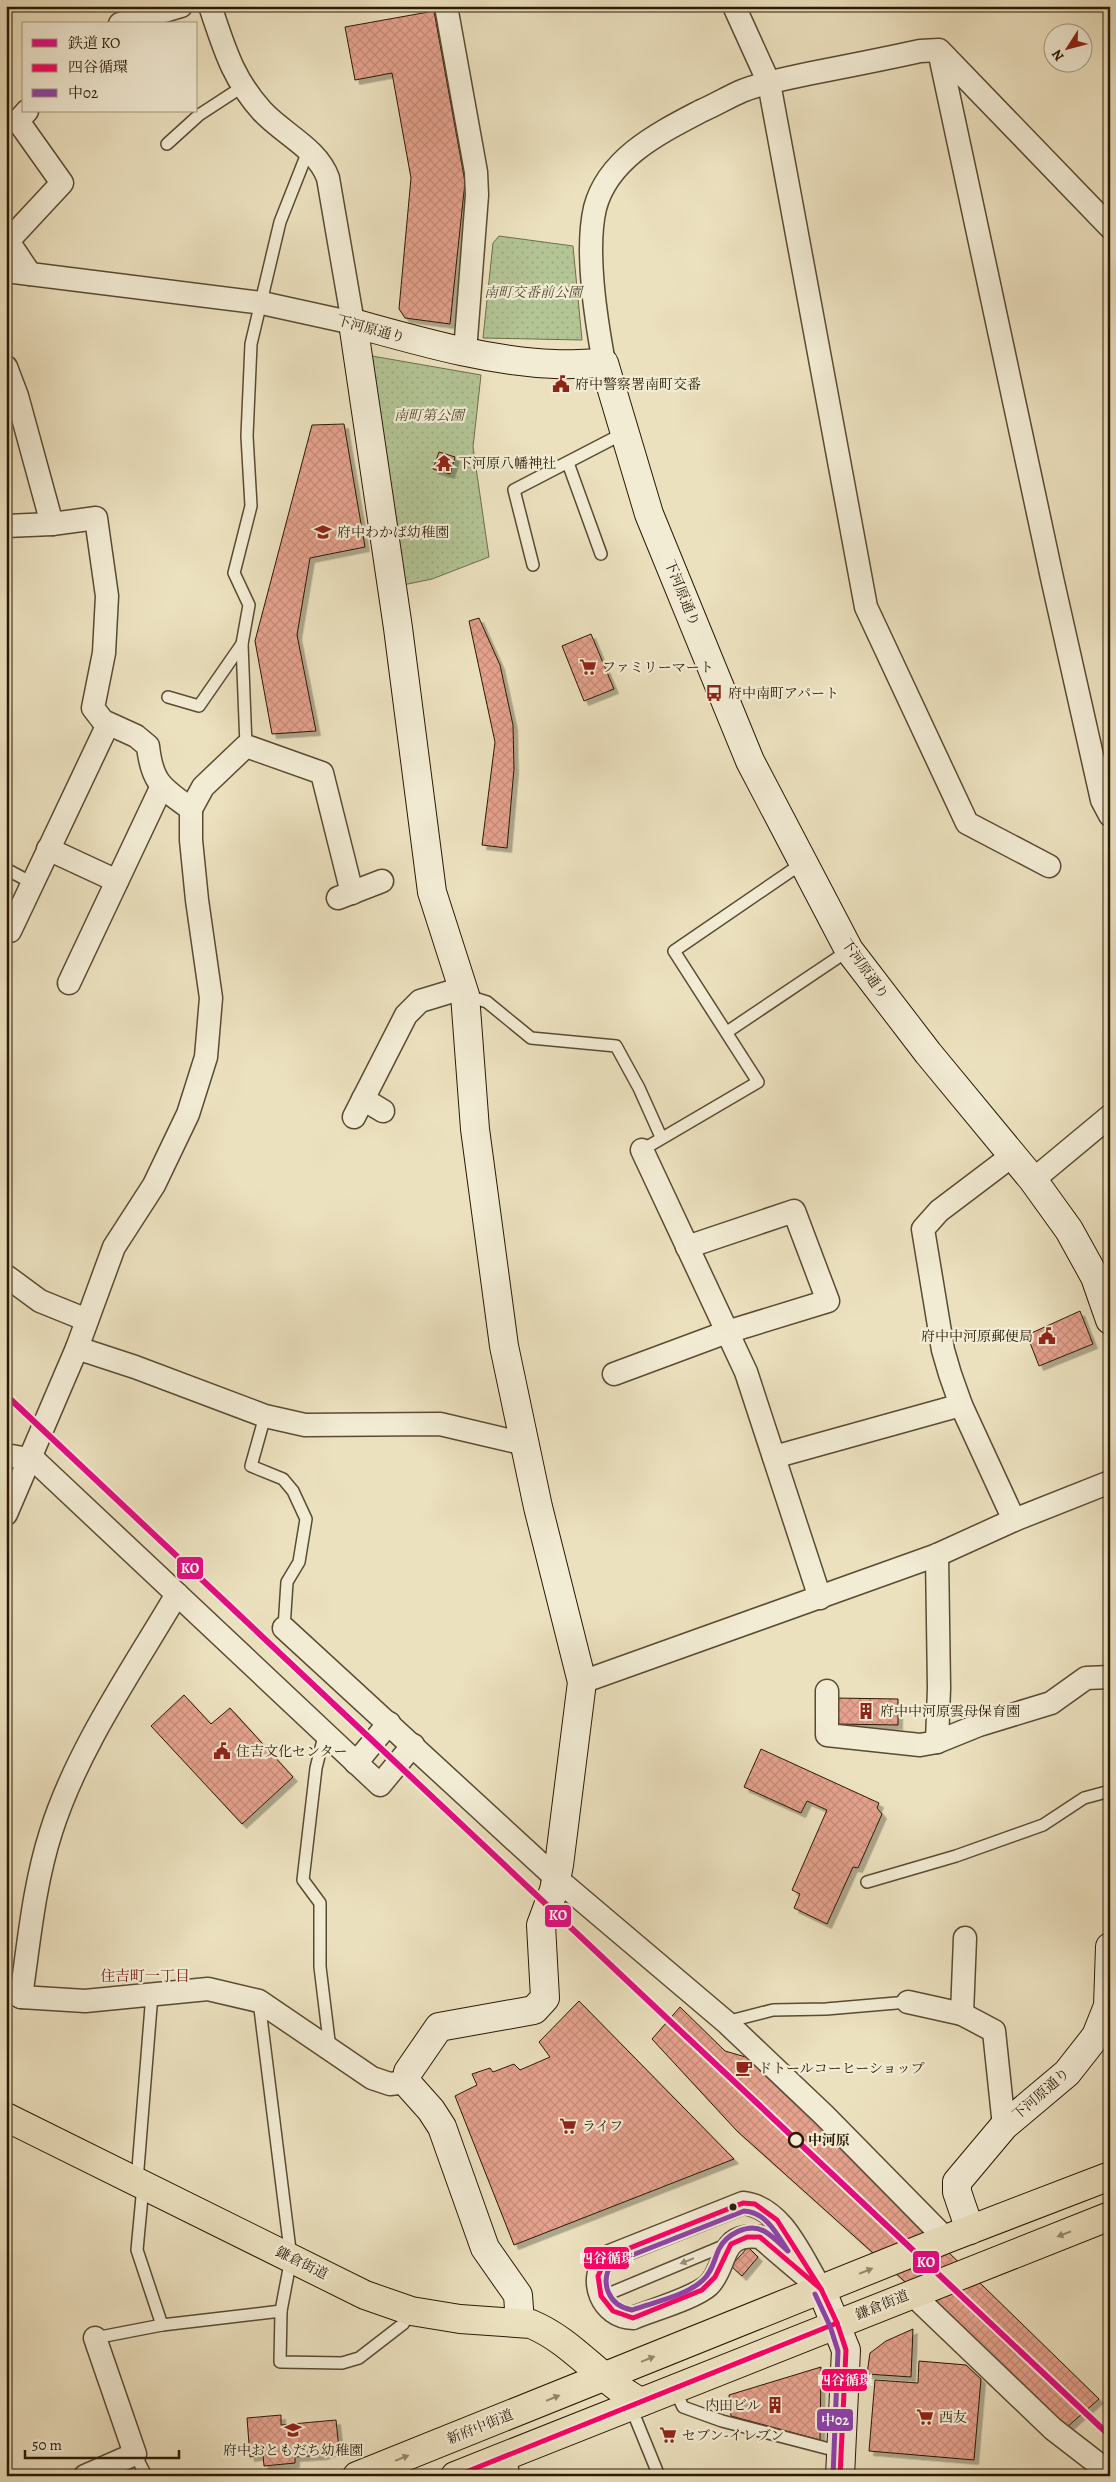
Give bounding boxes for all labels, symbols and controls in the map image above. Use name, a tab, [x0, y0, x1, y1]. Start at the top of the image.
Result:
legend	[22, 22, 198, 112]
north arrow	[1044, 22, 1094, 72]
text: 鉄道 KO	[68, 33, 121, 53]
text: N	[1047, 46, 1069, 65]
text: 四谷循環	[68, 57, 128, 77]
text: 中02	[68, 83, 98, 103]
park label: 南町交番前公園	[484, 283, 584, 302]
street label: 下河原通り	[335, 311, 407, 347]
public building icon: 府中警察署南町交番	[551, 374, 571, 394]
place label: 府中警察署南町交番	[575, 375, 701, 394]
park label: 南町第公園	[394, 406, 466, 425]
temple icon: 下河原八幡神社	[434, 453, 454, 473]
place label: 下河原八幡神社	[458, 454, 556, 473]
school or university icon: 府中わかば幼稚園	[313, 522, 333, 542]
place label: 府中わかば幼稚園	[337, 523, 449, 542]
street label: 下河原通り	[660, 557, 704, 629]
supermarket icon: ファミリーマート	[578, 657, 598, 677]
place label: ファミリーマート	[602, 658, 714, 677]
bus stop icon: 府中南町アパート	[704, 683, 724, 703]
place label: 府中南町アパート	[728, 684, 839, 703]
street label: 下河原通り	[837, 935, 893, 1003]
public building icon: 府中中河原郵便局	[1037, 1326, 1057, 1346]
place label: 府中中河原郵便局	[921, 1327, 1033, 1346]
line badge: KO	[176, 1556, 204, 1580]
text: KO	[181, 1559, 200, 1578]
building icon: 府中中河原雲母保育園	[856, 1701, 876, 1721]
place label: 府中中河原雲母保育園	[880, 1702, 1020, 1721]
public building icon: 住吉文化センター	[212, 1741, 232, 1761]
place label: 住吉文化センター	[236, 1742, 347, 1761]
line badge: KO	[544, 1904, 572, 1928]
text: KO	[549, 1906, 568, 1925]
district label: 住吉町一丁目	[100, 1966, 190, 1986]
cafe icon: ドトールコーヒーショップ	[734, 2058, 754, 2078]
place label: ドトールコーヒーショップ	[758, 2059, 925, 2078]
street label: 下河原通り	[1008, 2064, 1074, 2124]
supermarket icon: ライフ	[558, 2116, 578, 2136]
place label: ライフ	[582, 2117, 623, 2136]
place label: 中河原	[808, 2131, 850, 2150]
marker: 中河原	[788, 2132, 804, 2148]
unlabelled marker	[728, 2202, 738, 2212]
one-way arrow	[1057, 2230, 1071, 2238]
street label: 鎌倉街道	[273, 2242, 331, 2284]
line badge: 四谷循環	[583, 2246, 630, 2270]
text: 四谷循環	[579, 2249, 635, 2268]
line badge: KO	[912, 2250, 940, 2274]
text: KO	[917, 2253, 936, 2272]
one-way arrow	[680, 2258, 694, 2266]
one-way arrow	[859, 2267, 874, 2274]
street label: 鎌倉街道	[852, 2286, 912, 2324]
one-way arrow	[641, 2355, 655, 2363]
line badge: 四谷循環	[821, 2368, 868, 2392]
text: 四谷循環	[817, 2371, 873, 2390]
one-way arrow	[546, 2393, 560, 2401]
building icon: 内田ビル	[765, 2395, 785, 2415]
place label: 内田ビル	[705, 2396, 761, 2415]
street label: 新府中街道	[444, 2405, 516, 2449]
supermarket icon: 西友	[915, 2407, 935, 2427]
line badge: 中02	[816, 2408, 854, 2432]
place label: 西友	[939, 2408, 967, 2427]
text: 中02	[821, 2411, 849, 2430]
school or university icon: 府中おともだち幼稚園	[283, 2420, 303, 2440]
supermarket icon: セブン-イレブン	[658, 2425, 678, 2445]
place label: セブン-イレブン	[682, 2426, 784, 2445]
scale bar	[25, 2427, 179, 2459]
text: 50 m	[32, 2435, 62, 2455]
place label: 府中おともだち幼稚園	[223, 2441, 363, 2460]
one-way arrow	[395, 2454, 410, 2462]

